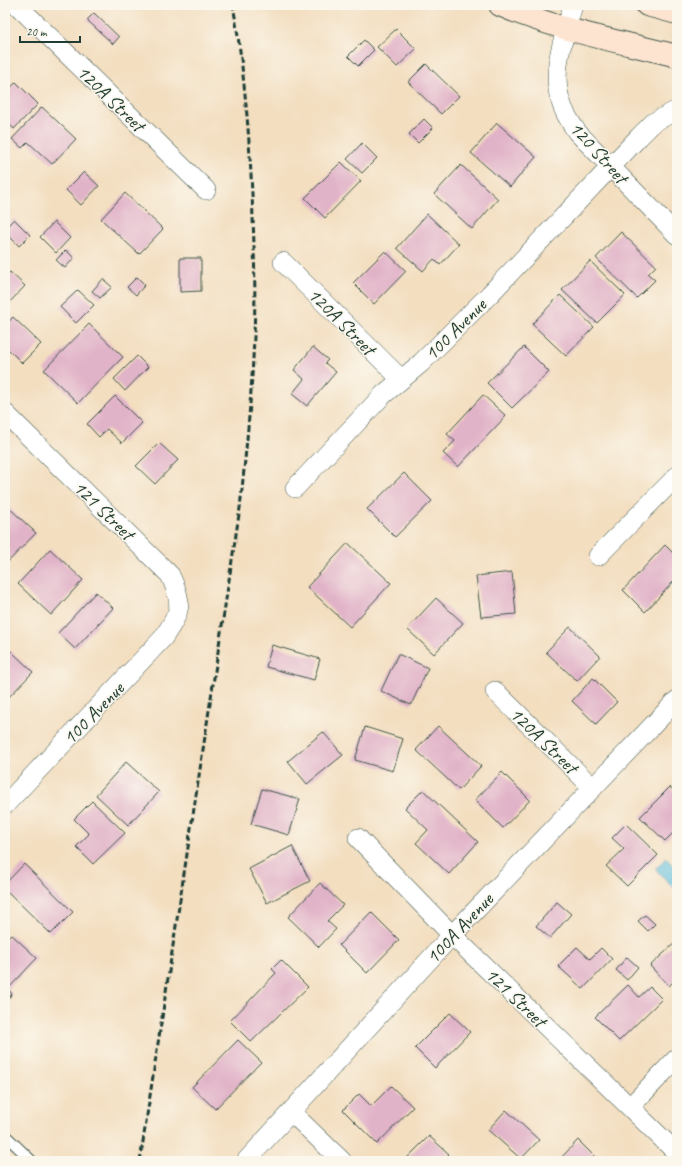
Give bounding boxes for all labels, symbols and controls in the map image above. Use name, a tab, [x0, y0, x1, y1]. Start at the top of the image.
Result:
scale bar	[20, 18, 80, 44]
text: 20 m	[26, 24, 48, 40]
street label: 120A Street	[71, 60, 152, 139]
street label: 120 Street	[564, 116, 635, 191]
street label: 120A Street	[303, 282, 383, 363]
street label: 100 Avenue	[419, 292, 493, 366]
street label: 121 Street	[68, 475, 142, 548]
street label: 100 Avenue	[57, 676, 130, 750]
street label: 120A Street	[504, 702, 585, 781]
street label: 100A Avenue	[420, 887, 500, 969]
street label: 121 Street	[480, 962, 554, 1035]

